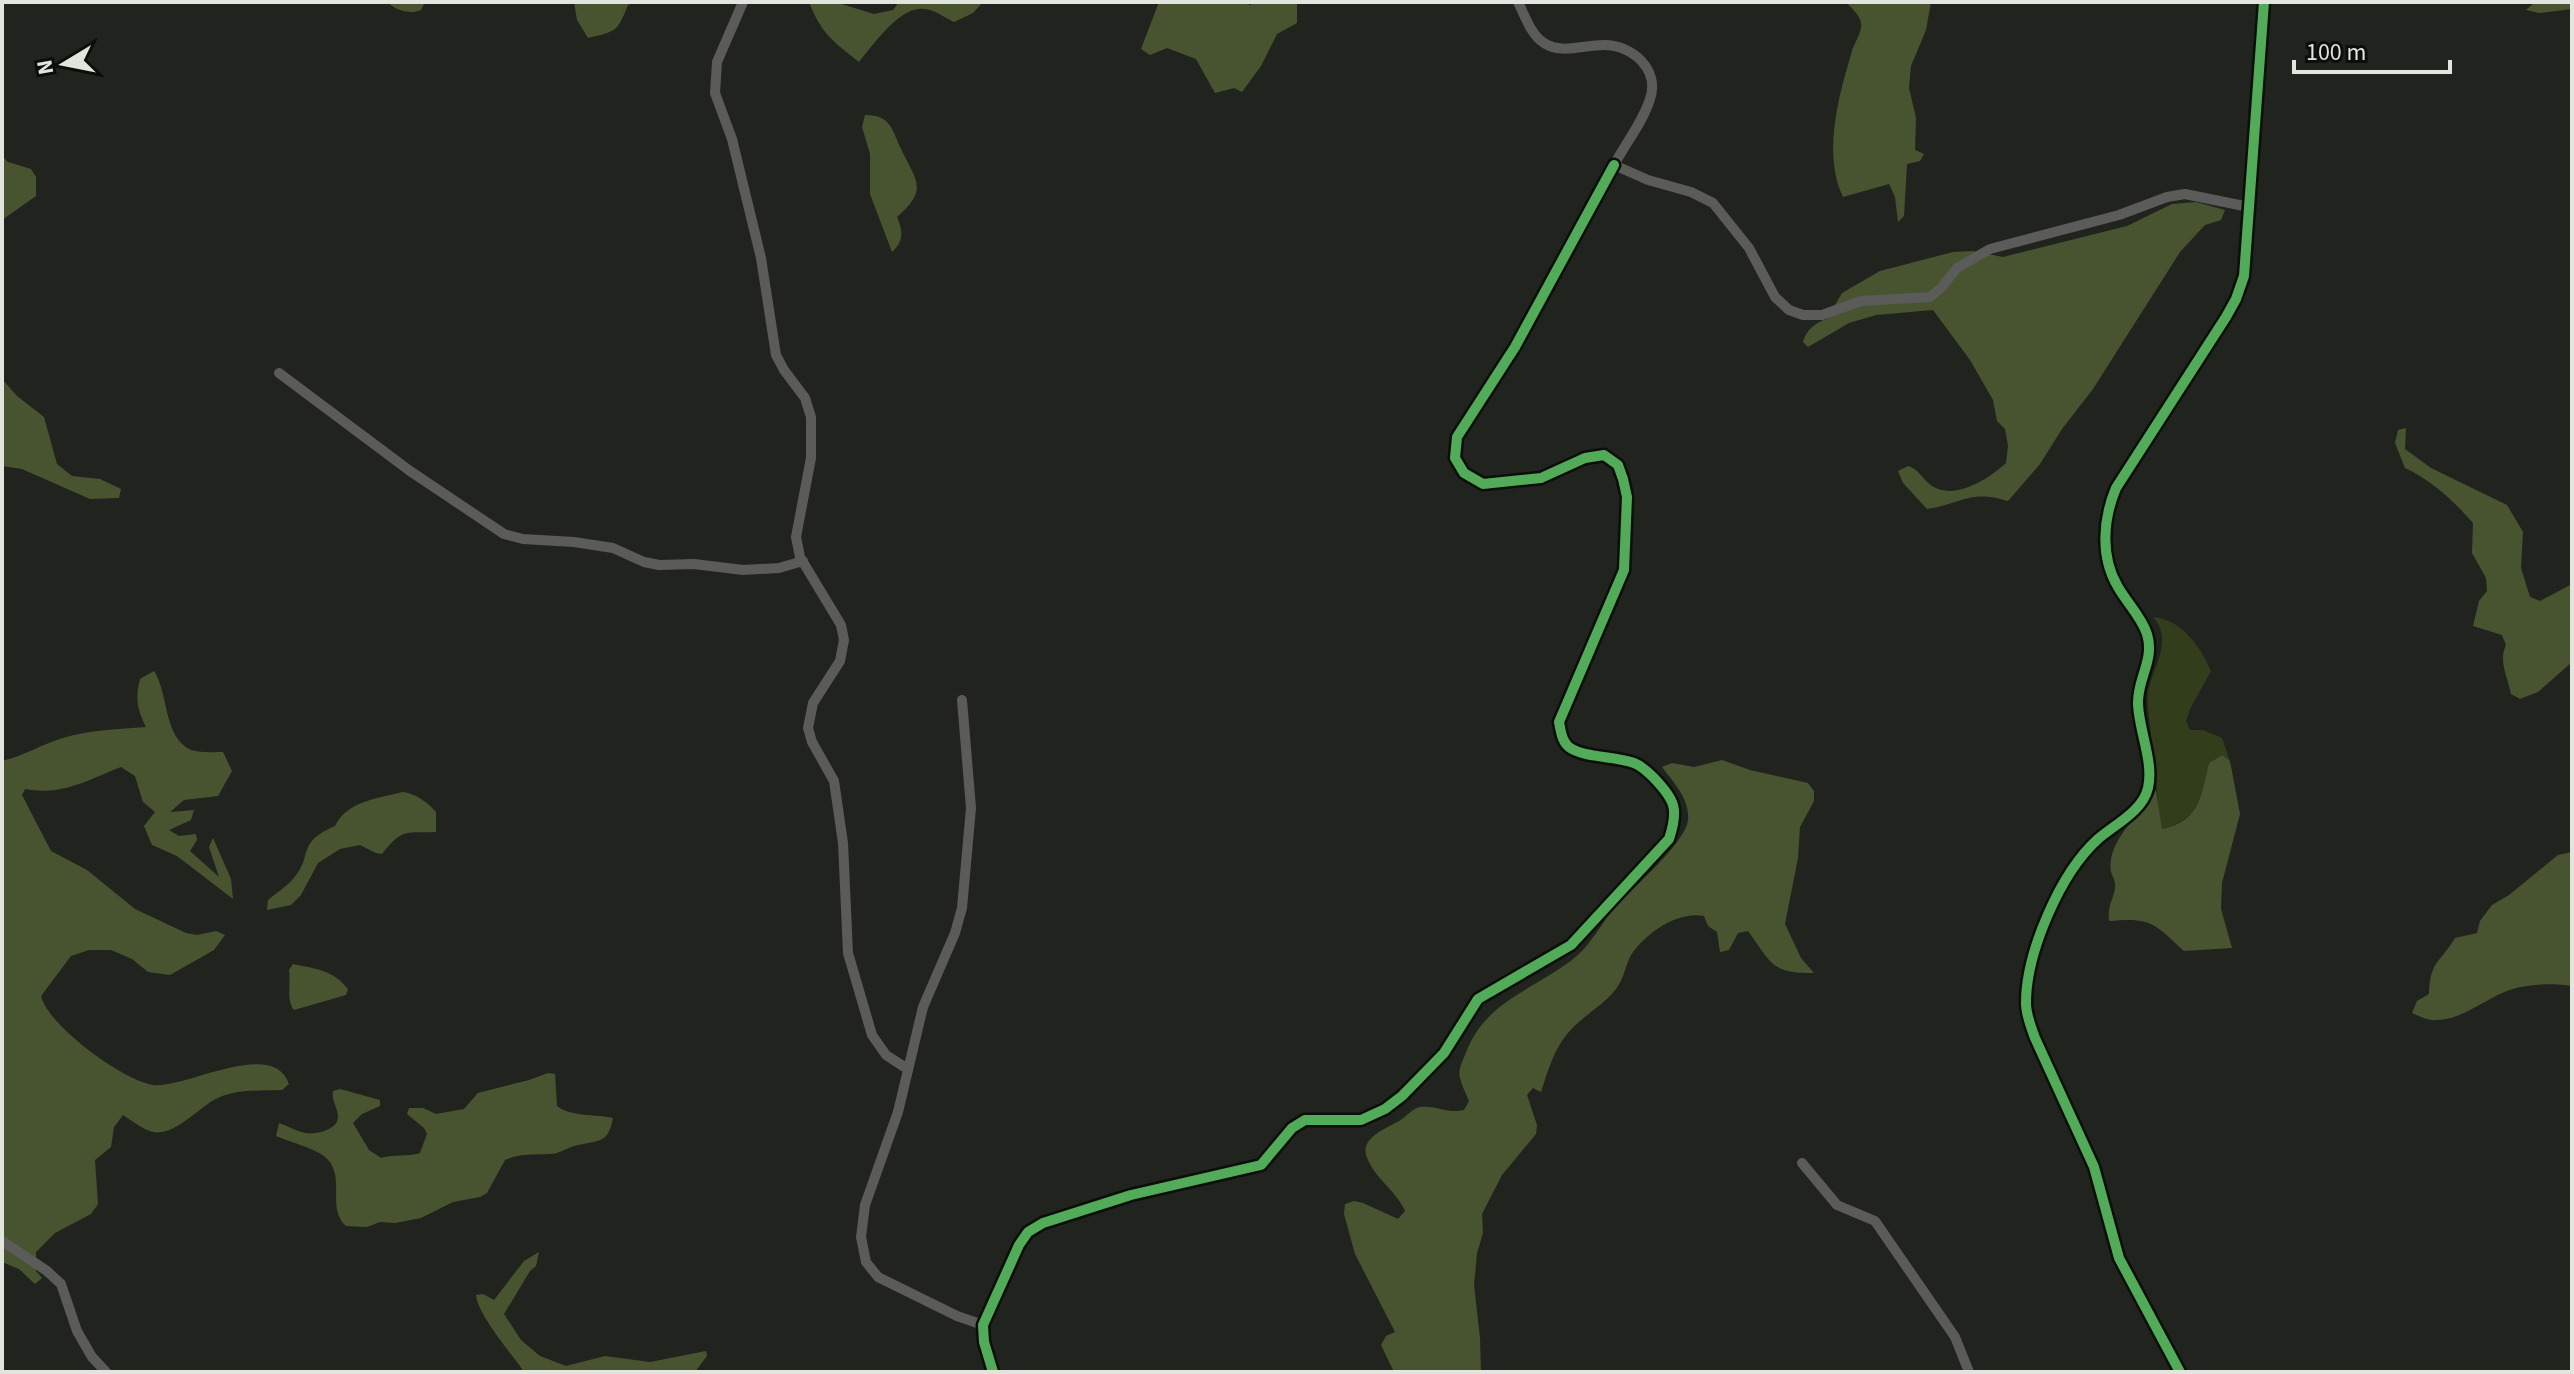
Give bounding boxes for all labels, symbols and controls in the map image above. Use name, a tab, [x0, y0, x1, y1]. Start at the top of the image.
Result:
north arrow	[24, 24, 104, 104]
scale bar	[2294, 24, 2450, 74]
text: 100 m	[2306, 35, 2366, 70]
text: N	[28, 57, 62, 77]

